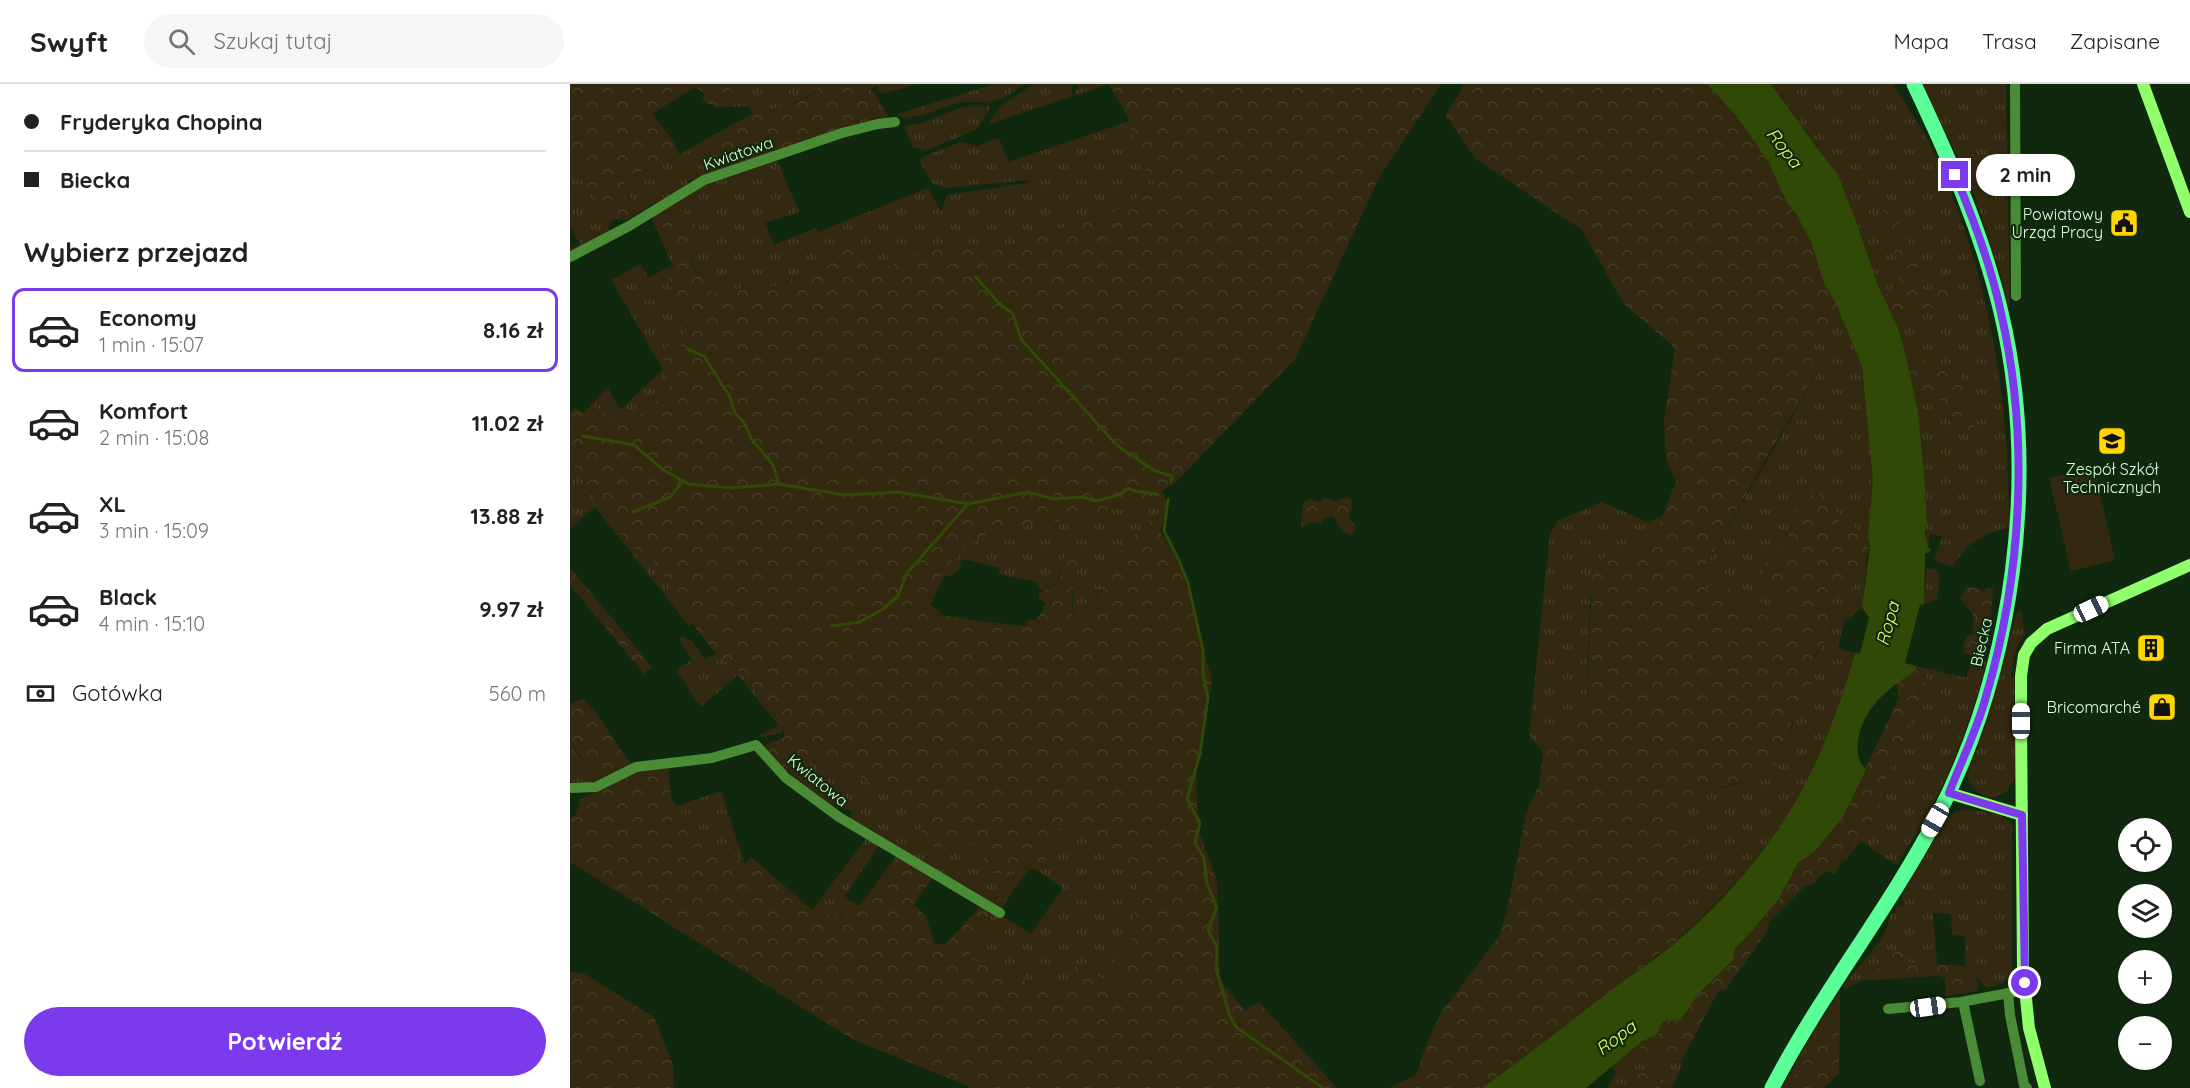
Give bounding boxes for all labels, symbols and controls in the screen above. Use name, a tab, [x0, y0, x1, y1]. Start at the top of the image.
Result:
search box	[144, 14, 564, 68]
text: Swyft	[30, 24, 108, 59]
icon: search	[165, 25, 198, 58]
text: Szukaj tutaj	[213, 27, 333, 55]
text: Mapa	[1894, 28, 1949, 54]
text: Trasa	[1982, 28, 2037, 54]
text: Zapisane	[2070, 28, 2160, 54]
text: Fryderyka Chopina	[60, 108, 263, 136]
water label: Ropa	[1762, 123, 1808, 173]
street label: Kwiatowa	[700, 132, 776, 174]
callout: 2 min	[1976, 154, 2075, 196]
route end	[1941, 161, 1968, 188]
text: 2 min	[1999, 162, 2052, 187]
text: Biecka	[60, 166, 130, 194]
place label: Powiatowy Urząd Pracy	[2011, 204, 2103, 242]
public building icon: Powiatowy Urząd Pracy	[2108, 207, 2140, 239]
text: Wybierz przejazd	[24, 235, 248, 269]
icon: car	[27, 303, 81, 357]
text: Economy	[99, 304, 197, 332]
text: 8.16 zł	[483, 316, 543, 344]
text: 1 min · 15:07	[99, 332, 204, 357]
icon: car	[27, 396, 81, 450]
text: Komfort	[99, 397, 188, 425]
text: 11.02 zł	[472, 409, 543, 437]
text: 2 min · 15:08	[99, 425, 209, 450]
school or university icon: Zespół Szkół Technicznych	[2096, 425, 2128, 457]
place label: Zespół Szkół Technicznych	[2063, 459, 2161, 497]
icon: car	[27, 489, 81, 543]
text: XL	[99, 490, 126, 518]
text: 13.88 zł	[470, 502, 543, 530]
text: 3 min · 15:09	[99, 518, 209, 543]
icon: car	[27, 582, 81, 636]
text: Black	[99, 583, 157, 611]
car	[2071, 593, 2111, 625]
text: 9.97 zł	[479, 595, 543, 623]
water label: Ropa	[1871, 598, 1905, 648]
text: 4 min · 15:10	[99, 611, 205, 636]
street label: Biecka	[1966, 616, 1996, 668]
building icon: Firma ATA	[2135, 632, 2167, 664]
place label: Firma ATA	[2054, 638, 2130, 658]
icon: cash	[24, 677, 57, 710]
text: Gotówka	[72, 679, 163, 707]
text: 560 m	[489, 681, 546, 706]
shop icon: Bricomarché	[2146, 691, 2178, 723]
place label: Bricomarché	[2047, 697, 2141, 717]
car	[2012, 703, 2030, 739]
street label: Kwiatowa	[784, 749, 852, 811]
car	[1918, 800, 1952, 840]
map controls	[2118, 818, 2172, 1070]
button: locate	[2118, 818, 2172, 872]
button: layers	[2118, 884, 2172, 938]
button: +	[2118, 950, 2172, 1004]
route start	[2011, 969, 2038, 996]
car	[1909, 996, 1947, 1018]
button: Potwierdź	[24, 1007, 546, 1076]
water label: Ropa	[1591, 1014, 1641, 1060]
button: −	[2118, 1016, 2172, 1070]

